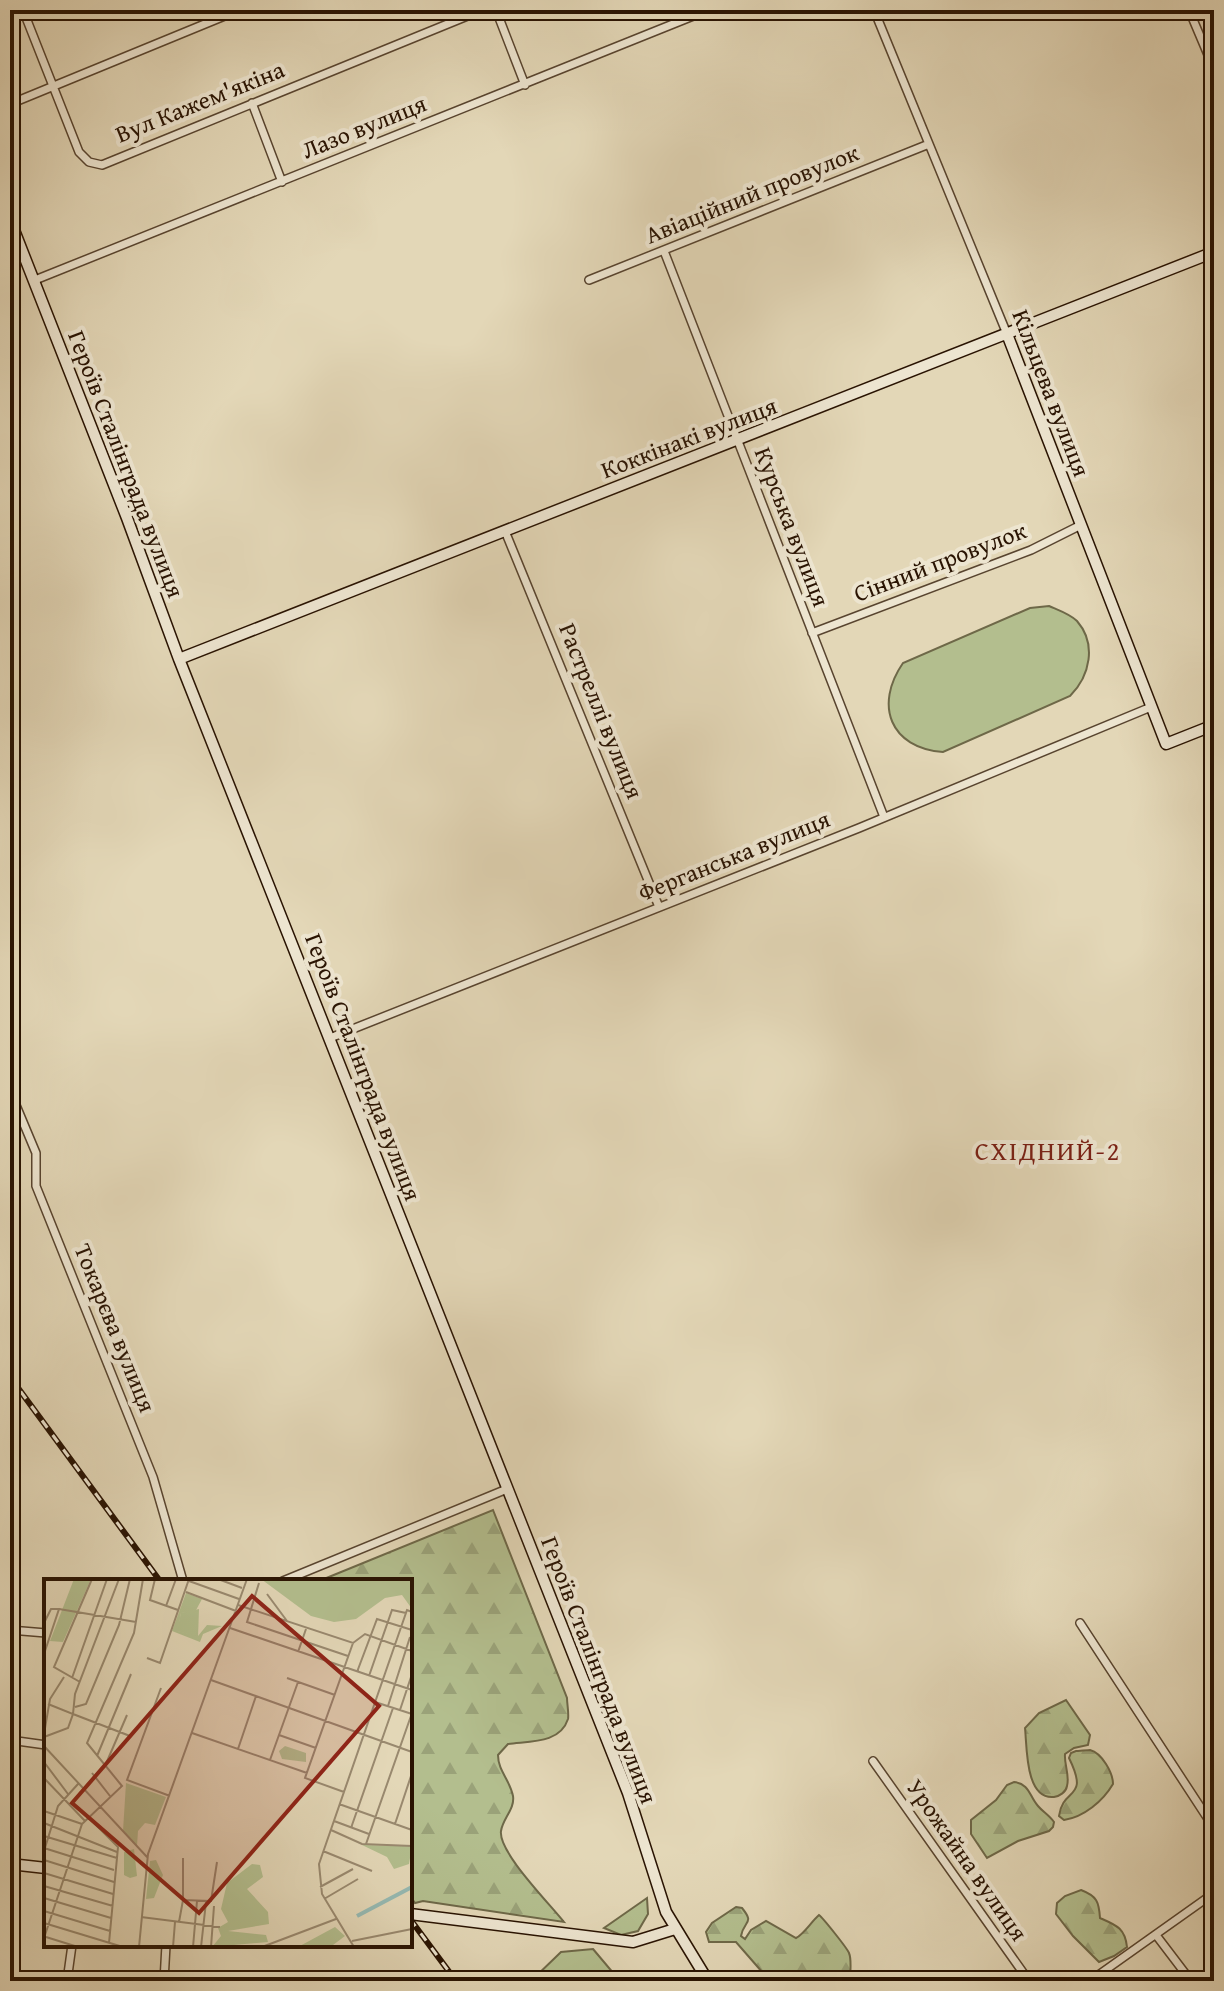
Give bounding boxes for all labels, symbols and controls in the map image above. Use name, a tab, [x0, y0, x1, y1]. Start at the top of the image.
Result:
street label: Вул Кажем'якіна	[110, 51, 290, 151]
street label: Лазо вулиця	[296, 86, 431, 167]
street label: Авіаційний провулок	[640, 135, 864, 252]
street label: Кільцева вулиця	[1003, 304, 1099, 482]
street label: Героїв Сталінграда вулиця	[59, 325, 194, 603]
street label: Коккінакі вулиця	[596, 388, 782, 487]
street label: Курська вулиця	[746, 442, 839, 612]
street label: Сінний провулок	[849, 512, 1032, 611]
street label: Растреллі вулиця	[550, 618, 653, 804]
street label: Ферганська вулиця	[633, 801, 835, 910]
street label: Героїв Сталінграда вулиця	[296, 928, 431, 1206]
district label: СХІДНИЙ-2	[975, 1131, 1121, 1170]
street label: Токарєва вулиця	[66, 1238, 165, 1417]
street label: Героїв Сталінграда вулиця	[532, 1531, 667, 1809]
inset map	[44, 1579, 412, 1947]
street label: Урожайна вулиця	[898, 1771, 1037, 1948]

